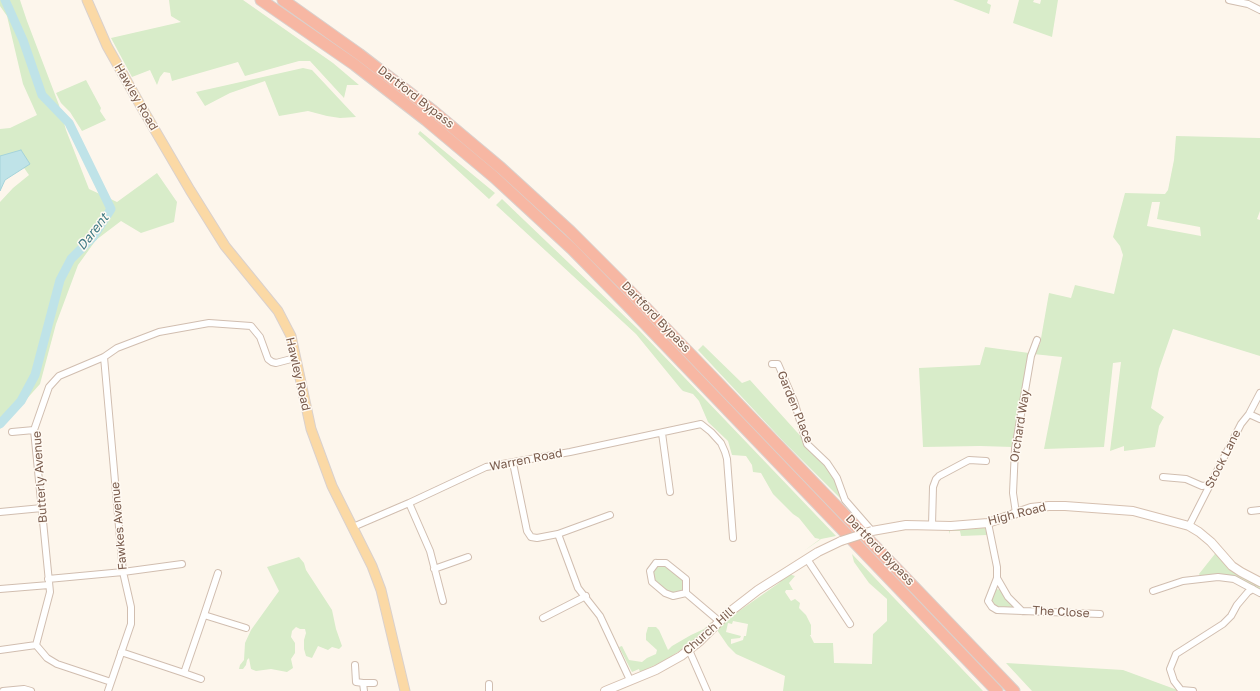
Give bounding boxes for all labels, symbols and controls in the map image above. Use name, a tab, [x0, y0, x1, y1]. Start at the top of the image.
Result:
street label: Hawley Road	[111, 61, 161, 133]
street label: Dartford Bypass	[375, 63, 457, 131]
water label: Darent	[74, 211, 112, 253]
street label: Dartford Bypass	[619, 279, 693, 355]
street label: Hawley Road	[283, 336, 313, 412]
street label: Garden Place	[774, 369, 816, 445]
street label: Orchard Way	[1007, 389, 1033, 463]
street label: Stock Lane	[1202, 427, 1244, 491]
street label: Butterly Avenue	[30, 431, 50, 523]
street label: Warren Road	[488, 446, 564, 474]
street label: Fawkes Avenue	[108, 481, 130, 571]
street label: High Road	[986, 500, 1048, 528]
street label: Dartford Bypass	[843, 512, 917, 588]
street label: The Close	[1032, 603, 1090, 621]
street label: Church Hill	[680, 604, 738, 658]

